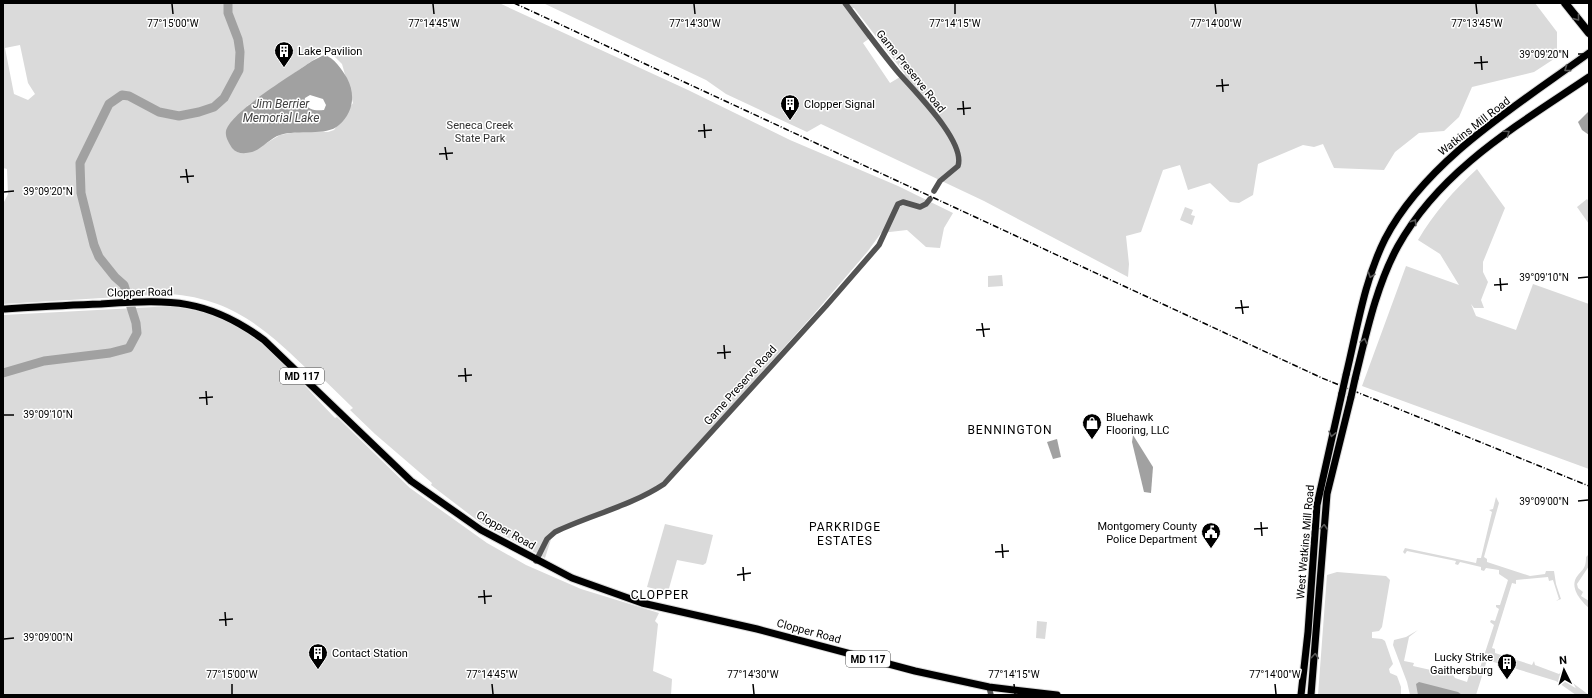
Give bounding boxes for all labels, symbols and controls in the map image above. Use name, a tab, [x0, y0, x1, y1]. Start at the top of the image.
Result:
one-way arrow	[1572, 14, 1579, 21]
text: 77°15'00"W	[147, 18, 199, 29]
text: 77°14'45"W	[408, 18, 460, 29]
text: 77°14'30"W	[669, 18, 721, 29]
text: 77°14'15"W	[929, 18, 981, 29]
text: 77°14'00"W	[1190, 18, 1242, 29]
text: 77°13'45"W	[1451, 18, 1503, 29]
street label: Game Preserve Road	[873, 27, 948, 115]
building icon: Lake Pavilion	[273, 40, 295, 68]
place label: Lake Pavilion	[298, 45, 362, 58]
text: 39°09'20"N	[1519, 49, 1569, 60]
one-way arrow	[1564, 64, 1571, 71]
building icon: Clopper Signal	[779, 93, 801, 121]
street label: Watkins Mill Road	[1436, 94, 1513, 158]
water label: Jim Berrier Memorial Lake	[243, 97, 319, 125]
place label: Clopper Signal	[804, 98, 875, 111]
park label: Seneca Creek State Park	[447, 119, 514, 145]
one-way arrow	[1503, 130, 1510, 138]
text: 39°09'20"N	[23, 186, 73, 197]
one-way arrow	[1409, 219, 1416, 226]
one-way arrow	[1367, 271, 1376, 278]
text: 39°09'10"N	[1519, 272, 1569, 283]
street label: Clopper Road	[107, 285, 173, 300]
one-way arrow	[1360, 338, 1368, 344]
street label: Game Preserve Road	[701, 343, 779, 428]
road number: MD 117	[280, 368, 324, 384]
text: 39°09'10"N	[23, 409, 73, 420]
place label: Bluehawk Flooring, LLC	[1106, 411, 1170, 437]
shop icon: Bluehawk Flooring, LLC	[1081, 412, 1103, 440]
district label: BENNINGTON	[967, 423, 1053, 437]
one-way arrow	[1329, 431, 1337, 437]
street label: West Watkins Mill Road	[1294, 484, 1317, 600]
text: 39°09'00"N	[1519, 496, 1569, 507]
street label: Clopper Road	[474, 508, 538, 553]
district label: PARKRIDGE ESTATES	[809, 520, 881, 548]
place label: Montgomery County Police Department	[1097, 520, 1198, 546]
public building icon: Montgomery County Police Department	[1200, 521, 1222, 549]
one-way arrow	[1320, 524, 1329, 530]
district label: CLOPPER	[631, 588, 689, 602]
street label: Clopper Road	[775, 617, 842, 646]
text: 39°09'00"N	[23, 632, 73, 643]
building icon: Contact Station	[307, 642, 329, 670]
place label: Contact Station	[332, 647, 408, 660]
north arrow	[1544, 650, 1584, 690]
road number: MD 117	[846, 651, 890, 667]
place label: Lucky Strike Gaithersburg	[1430, 651, 1493, 677]
building icon: Lucky Strike Gaithersburg	[1496, 652, 1518, 680]
one-way arrow	[1310, 653, 1319, 659]
text: N	[1559, 654, 1568, 667]
text: 77°15'00"W	[206, 669, 258, 680]
text: 77°14'45"W	[466, 669, 518, 680]
text: 77°14'30"W	[727, 669, 779, 680]
text: 77°14'15"W	[988, 669, 1040, 680]
text: 77°14'00"W	[1249, 669, 1301, 680]

